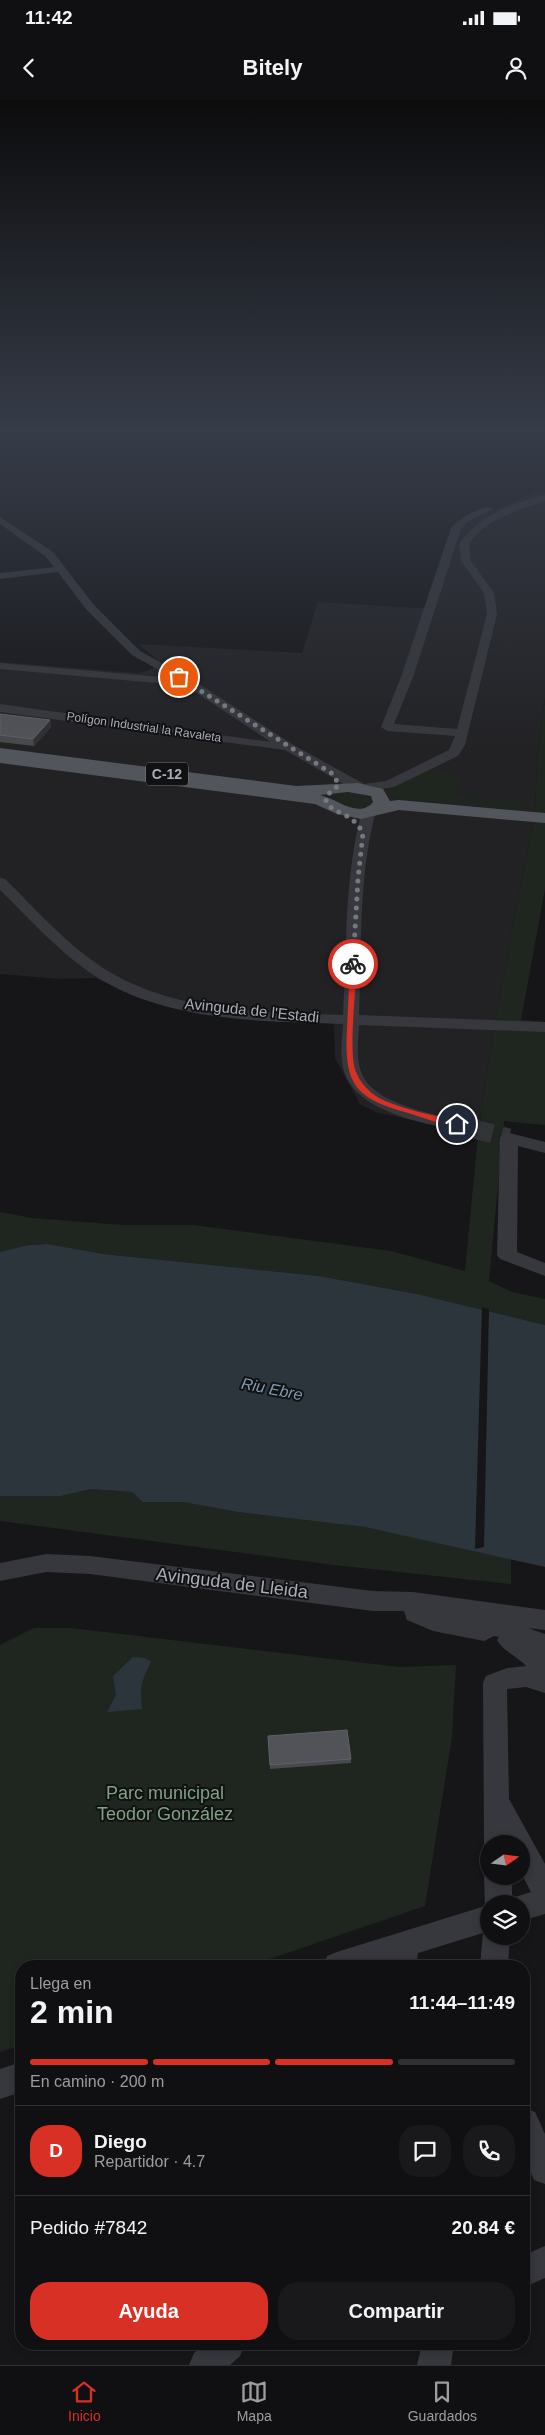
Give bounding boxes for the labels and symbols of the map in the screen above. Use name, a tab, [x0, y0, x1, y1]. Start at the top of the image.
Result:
pin	[158, 656, 200, 698]
street label: Polígon Industrial la Ravaleta	[66, 709, 223, 745]
road number: C-12	[146, 762, 188, 786]
courier	[328, 939, 378, 989]
street label: Avinguda de l'Estadi	[184, 994, 320, 1026]
pin	[436, 1103, 478, 1145]
water label: Riu Ebre	[240, 1375, 304, 1403]
street label: Avinguda de Lleida	[155, 1564, 310, 1602]
park label: Parc municipal Teodor González	[97, 1783, 233, 1824]
north arrow	[480, 1835, 530, 1885]

